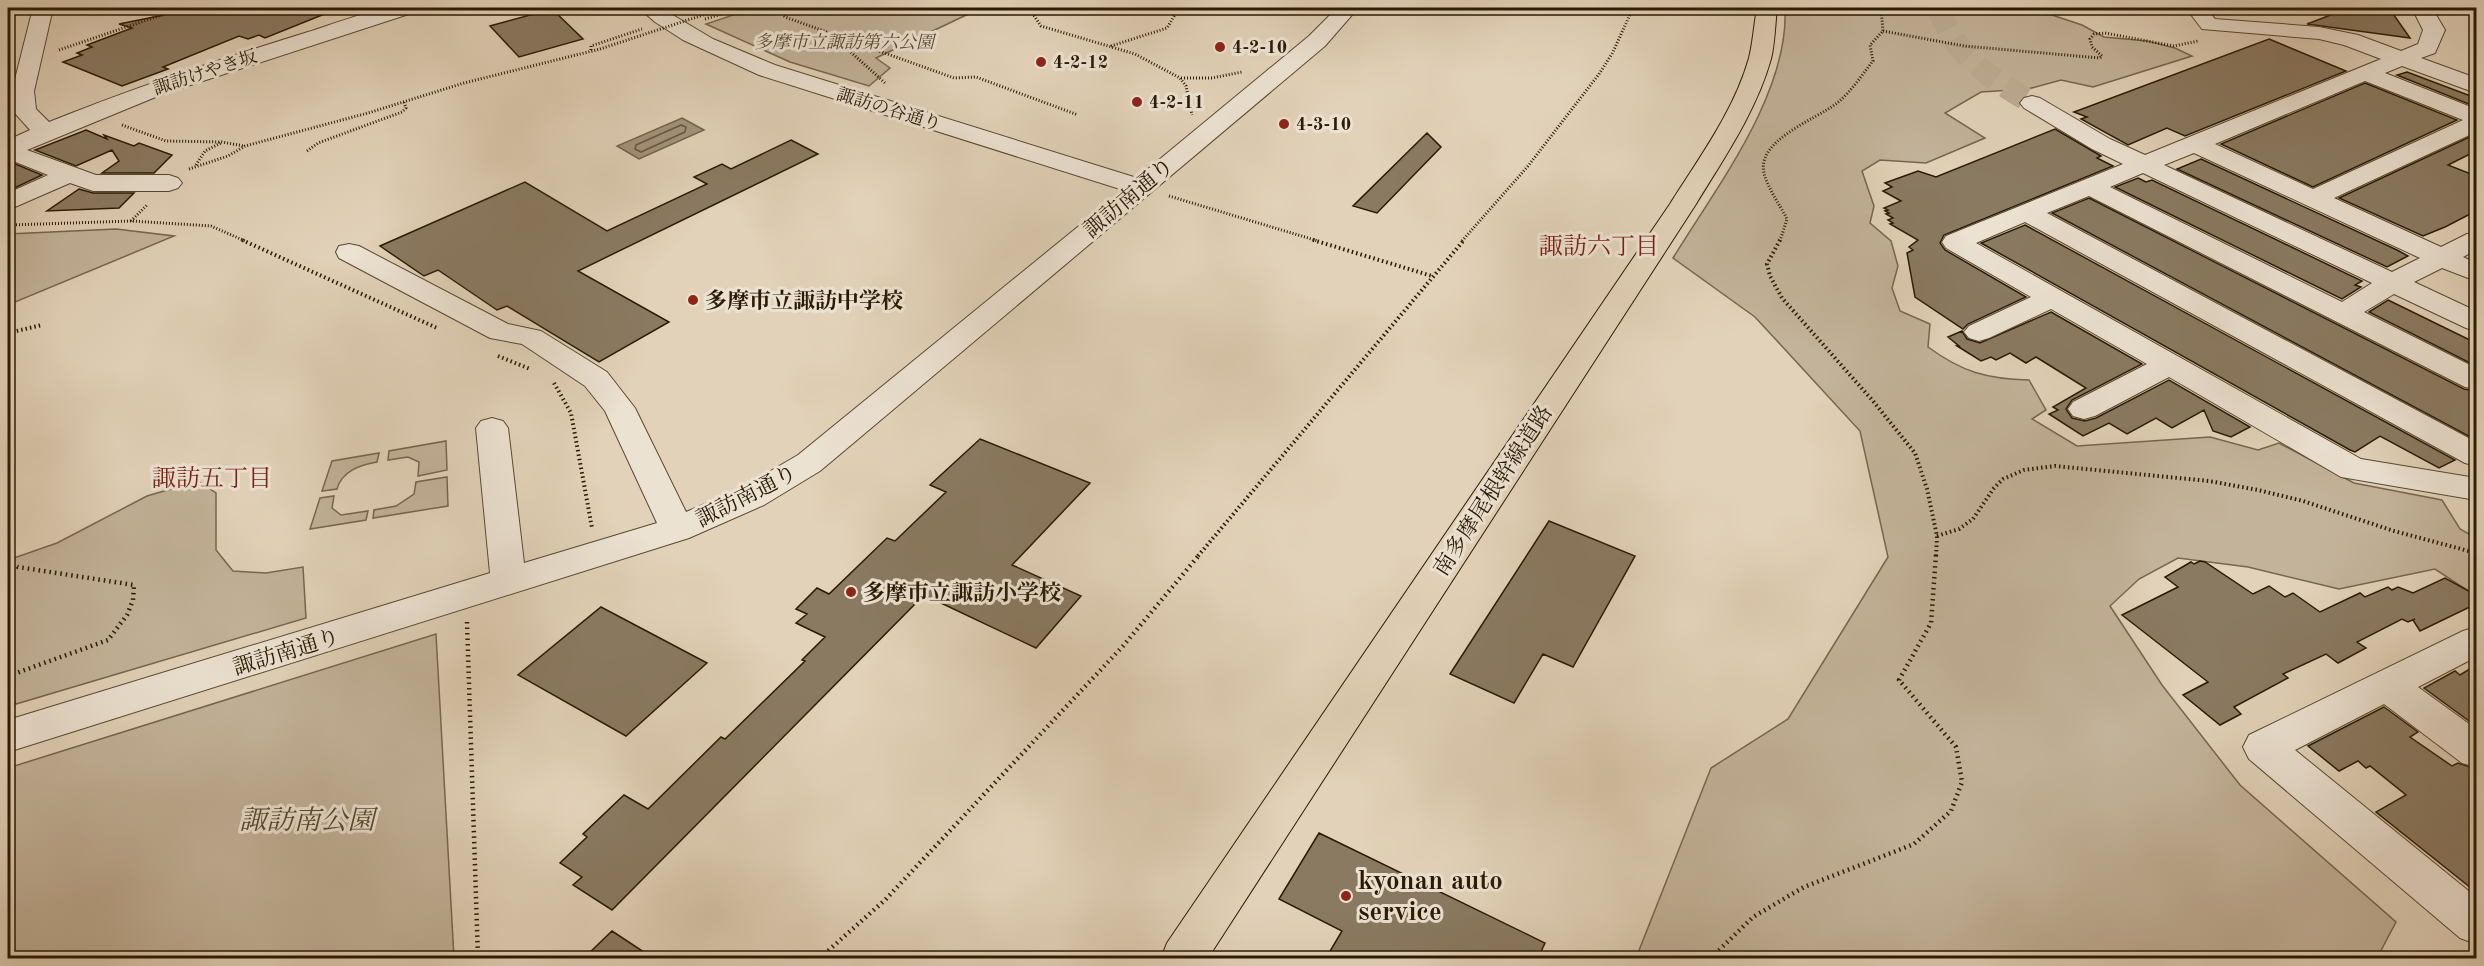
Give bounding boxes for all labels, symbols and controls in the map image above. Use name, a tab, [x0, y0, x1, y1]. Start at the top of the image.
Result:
park label: 多摩市立諏訪第六公園	[754, 32, 937, 52]
place label: 4-2-10	[1232, 39, 1287, 57]
marker: 4-2-10	[1213, 40, 1227, 54]
street label: 諏訪けやき坂	[151, 47, 259, 98]
place label: 4-2-12	[1053, 54, 1108, 72]
marker: 4-2-12	[1034, 55, 1048, 69]
street label: 諏訪の谷通り	[834, 85, 943, 134]
place label: 4-2-11	[1149, 94, 1204, 112]
marker: 4-2-11	[1130, 95, 1144, 109]
place label: 4-3-10	[1296, 116, 1351, 134]
marker: 4-3-10	[1277, 117, 1291, 131]
street label: 諏訪南通り	[1079, 153, 1178, 242]
district label: 諏訪六丁目	[1539, 233, 1659, 260]
place label: 多摩市立諏訪中学校	[705, 289, 903, 313]
marker: 多摩市立諏訪中学校	[686, 293, 700, 307]
street label: 南多摩尾根幹線道路	[1429, 401, 1557, 580]
street label: 諏訪南通り	[692, 460, 801, 532]
district label: 諏訪五丁目	[152, 465, 272, 492]
place label: 多摩市立諏訪小学校	[863, 581, 1061, 605]
marker: 多摩市立諏訪小学校	[844, 585, 858, 599]
street label: 諏訪南通り	[230, 624, 342, 680]
park label: 諏訪南公園	[240, 806, 378, 835]
place label: kyonan auto service	[1358, 868, 1503, 926]
marker: kyonan auto service	[1339, 889, 1353, 903]

